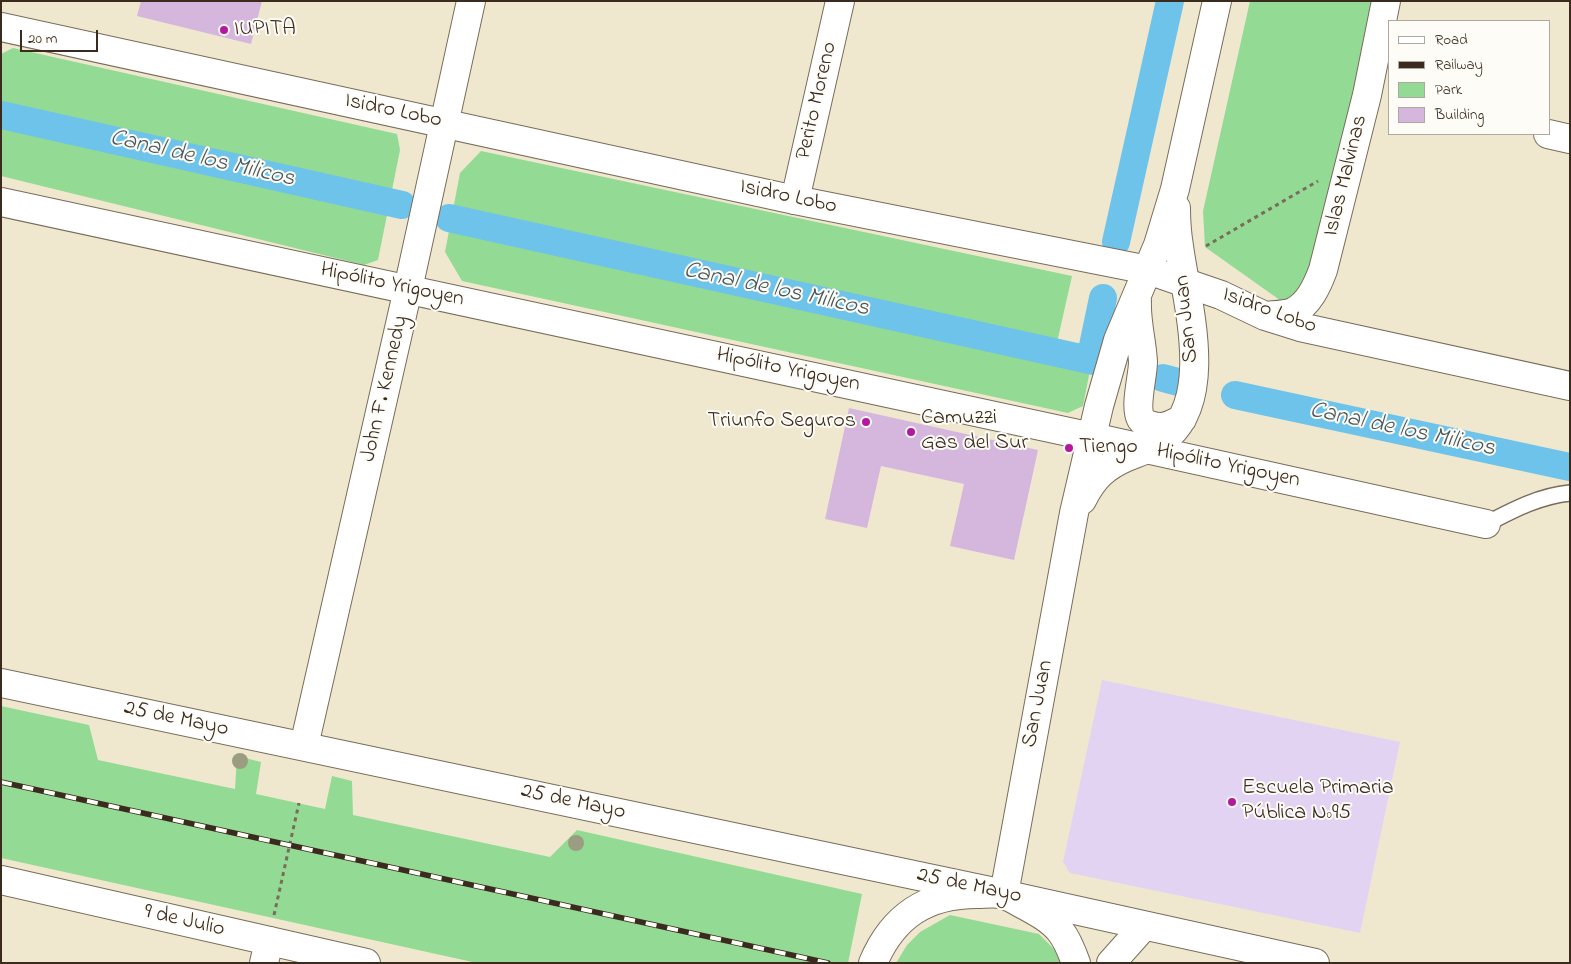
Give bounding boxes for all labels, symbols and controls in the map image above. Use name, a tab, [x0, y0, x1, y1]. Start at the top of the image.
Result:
place label: IUPITA	[234, 17, 296, 43]
scale bar	[22, 20, 100, 52]
legend	[1388, 20, 1551, 135]
marker: IUPITA	[218, 24, 230, 36]
text: 20 m	[28, 28, 57, 50]
text: Road	[1435, 29, 1468, 51]
street label: Perito Moreno	[792, 39, 844, 163]
text: Railway	[1435, 54, 1483, 76]
text: Park	[1435, 79, 1462, 101]
street label: Isidro Lobo	[342, 89, 444, 135]
text: Building	[1435, 104, 1484, 126]
street label: Islas Malvinas	[1319, 113, 1375, 239]
water label: Canal de los Milicos	[107, 125, 297, 195]
street label: Isidro Lobo	[737, 175, 839, 221]
water label: Canal de los Milicos	[681, 257, 871, 325]
street label: Hipólito Yrigoyen	[318, 258, 466, 314]
street label: San Juan	[1170, 274, 1206, 364]
street label: Isidro Lobo	[1218, 283, 1320, 341]
street label: John F. Kennedy	[356, 313, 416, 465]
street label: Hipólito Yrigoyen	[714, 343, 862, 399]
water label: Canal de los Milicos	[1307, 397, 1497, 465]
place label: Camuzzi Gas del Sur	[921, 406, 1028, 458]
place label: Triunfo Seguros	[708, 409, 856, 435]
marker: Triunfo Seguros	[860, 416, 872, 428]
marker: Camuzzi Gas del Sur	[905, 426, 917, 438]
place label: Tiengo	[1079, 435, 1138, 461]
street label: Hipólito Yrigoyen	[1154, 439, 1302, 495]
marker: Tiengo	[1063, 442, 1075, 454]
street label: San Juan	[1018, 658, 1060, 750]
street label: 25 de Mayo	[121, 696, 231, 744]
place label: Escuela Primaria Pública Nº95	[1242, 776, 1394, 828]
street label: 25 de Mayo	[518, 779, 628, 827]
marker: Escuela Primaria Pública Nº95	[1226, 796, 1238, 808]
street label: 25 de Mayo	[914, 863, 1024, 911]
street label: 9 de Julio	[141, 900, 227, 944]

